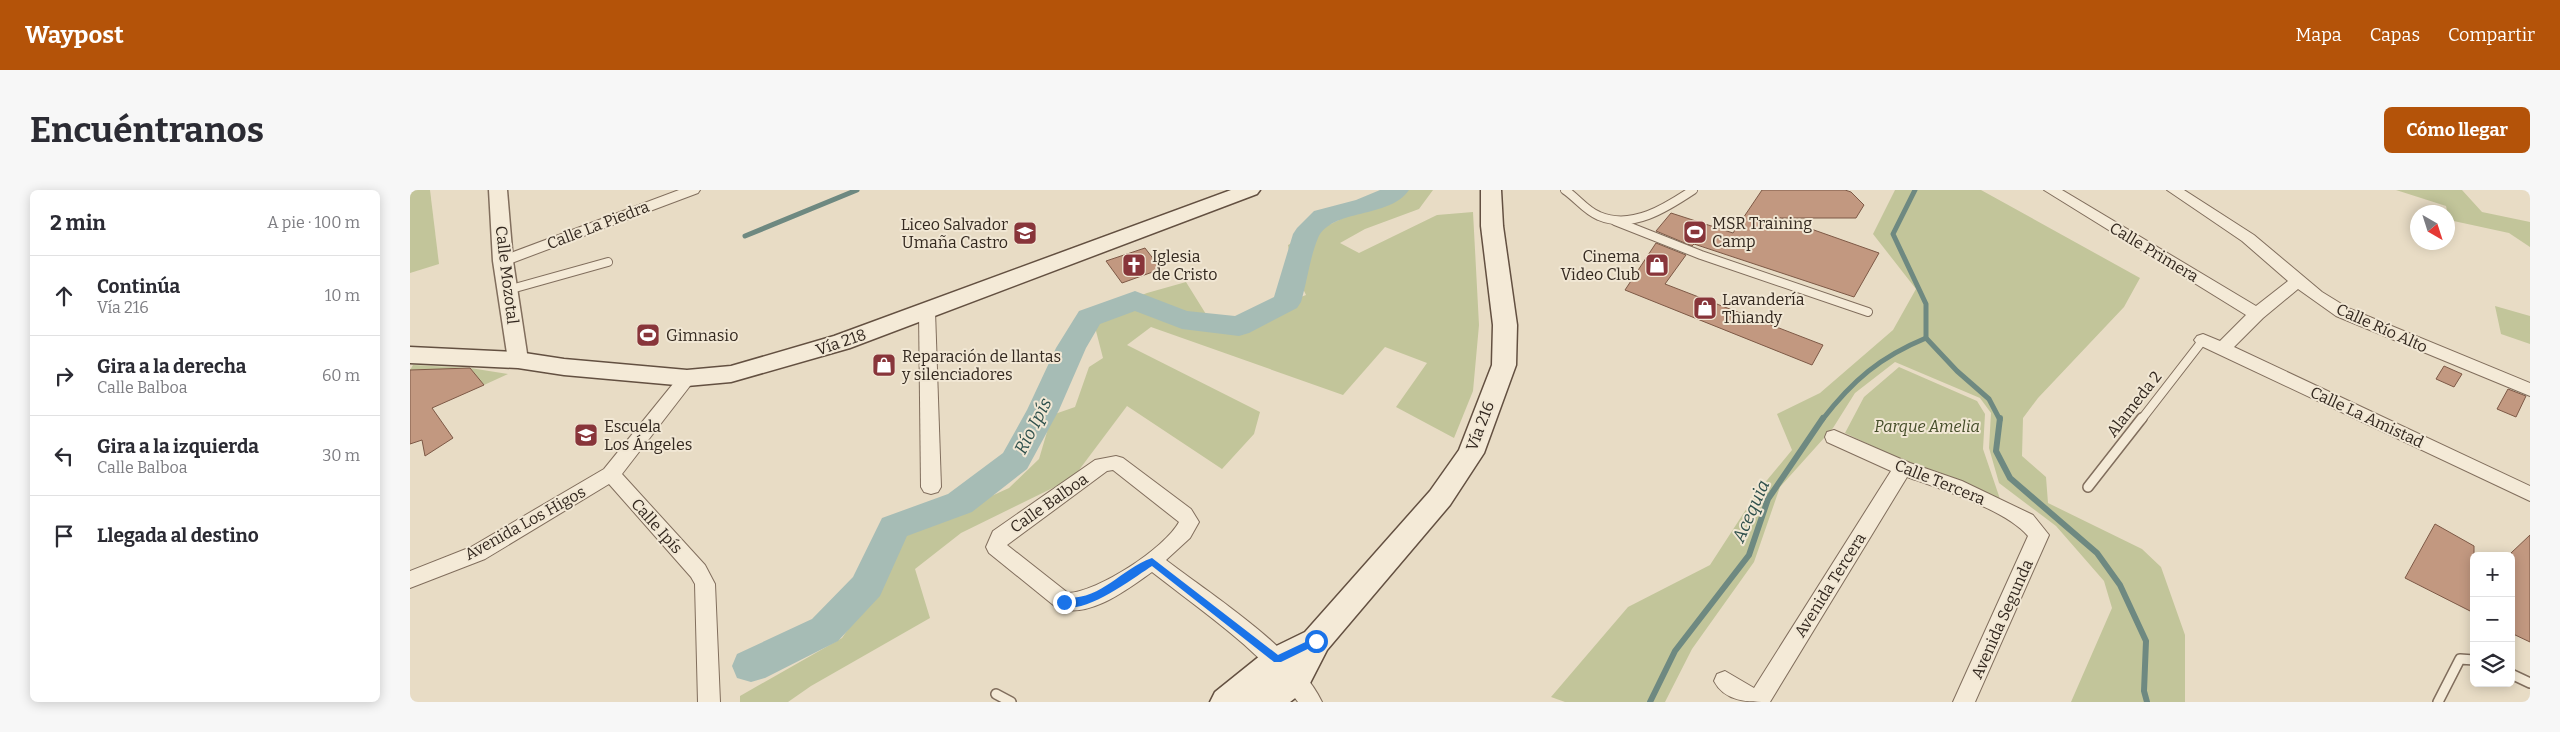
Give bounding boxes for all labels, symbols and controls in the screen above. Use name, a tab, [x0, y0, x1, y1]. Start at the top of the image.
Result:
text: Waypost	[25, 21, 124, 49]
text: Mapa	[2296, 24, 2342, 46]
text: Capas	[2370, 24, 2420, 46]
text: Compartir	[2448, 24, 2535, 46]
button: Cómo llegar	[2384, 107, 2530, 153]
text: Encuéntranos	[30, 109, 264, 151]
street label: Calle La Piedra	[544, 197, 652, 253]
north arrow	[2410, 205, 2455, 250]
text: 2 min	[50, 210, 106, 236]
text: A pie · 100 m	[267, 213, 360, 232]
place label: MSR Training Camp	[1712, 214, 1812, 251]
place label: Liceo Salvador Umaña Castro	[901, 215, 1008, 252]
street label: Calle Primera	[2106, 218, 2202, 286]
sports icon: MSR Training Camp	[1682, 219, 1708, 245]
school or university icon: Liceo Salvador Umaña Castro	[1012, 220, 1038, 246]
street label: Calle Mozotal	[492, 225, 523, 326]
place label: Iglesia de Cristo	[1152, 247, 1217, 284]
place label: Cinema Video Club	[1561, 247, 1640, 284]
church icon: Iglesia de Cristo	[1121, 252, 1147, 278]
shop icon: Cinema Video Club	[1644, 252, 1670, 278]
text: Continúa	[97, 275, 180, 298]
icon: ahead	[50, 282, 78, 310]
text: 10 m	[325, 286, 360, 305]
place label: Lavandería Thiandy	[1722, 290, 1805, 327]
shop icon: Lavandería Thiandy	[1692, 295, 1718, 321]
text: Vía 216	[97, 298, 149, 317]
street label: Calle Río Alto	[2333, 299, 2431, 357]
sports icon: Gimnasio	[635, 322, 661, 348]
street label: Vía 218	[813, 325, 869, 359]
place label: Gimnasio	[666, 326, 738, 345]
place label: Reparación de llantas y silenciadores	[901, 347, 1061, 384]
shop icon: Reparación de llantas y silenciadores	[871, 352, 897, 378]
text: Gira a la derecha	[97, 355, 246, 378]
icon: right	[50, 362, 78, 390]
text: 60 m	[322, 366, 360, 385]
street label: Alameda 2	[2102, 367, 2166, 441]
text: Calle Balboa	[97, 378, 187, 397]
street label: Calle La Amistad	[2307, 382, 2427, 452]
water label: Río Ipís	[1009, 394, 1057, 458]
street label: Vía 216	[1462, 398, 1498, 454]
place label: Escuela Los Ángeles	[604, 417, 692, 454]
park label: Parque Amelia	[1874, 417, 1980, 436]
school or university icon: Escuela Los Ángeles	[573, 422, 599, 448]
text: Gira a la izquierda	[97, 435, 259, 458]
icon: left	[50, 442, 78, 470]
text: 30 m	[322, 446, 360, 465]
street label: Calle Tercera	[1892, 455, 1988, 509]
text: Calle Balboa	[97, 458, 187, 477]
street label: Calle Balboa	[1007, 469, 1092, 537]
water label: Acequia	[1727, 476, 1774, 547]
street label: Avenida Los Higos	[461, 482, 589, 564]
street label: Calle Ipís	[627, 495, 687, 557]
icon: arrive	[50, 522, 78, 550]
text: Llegada al destino	[97, 524, 259, 547]
street label: Avenida Tercera	[1790, 529, 1870, 641]
map controls	[2470, 552, 2515, 687]
button: +	[2470, 552, 2515, 597]
street label: Avenida Segunda	[1967, 556, 2037, 682]
route end	[1053, 591, 1076, 614]
button: −	[2470, 597, 2515, 642]
route start	[1305, 630, 1328, 653]
button: layers	[2470, 642, 2515, 687]

